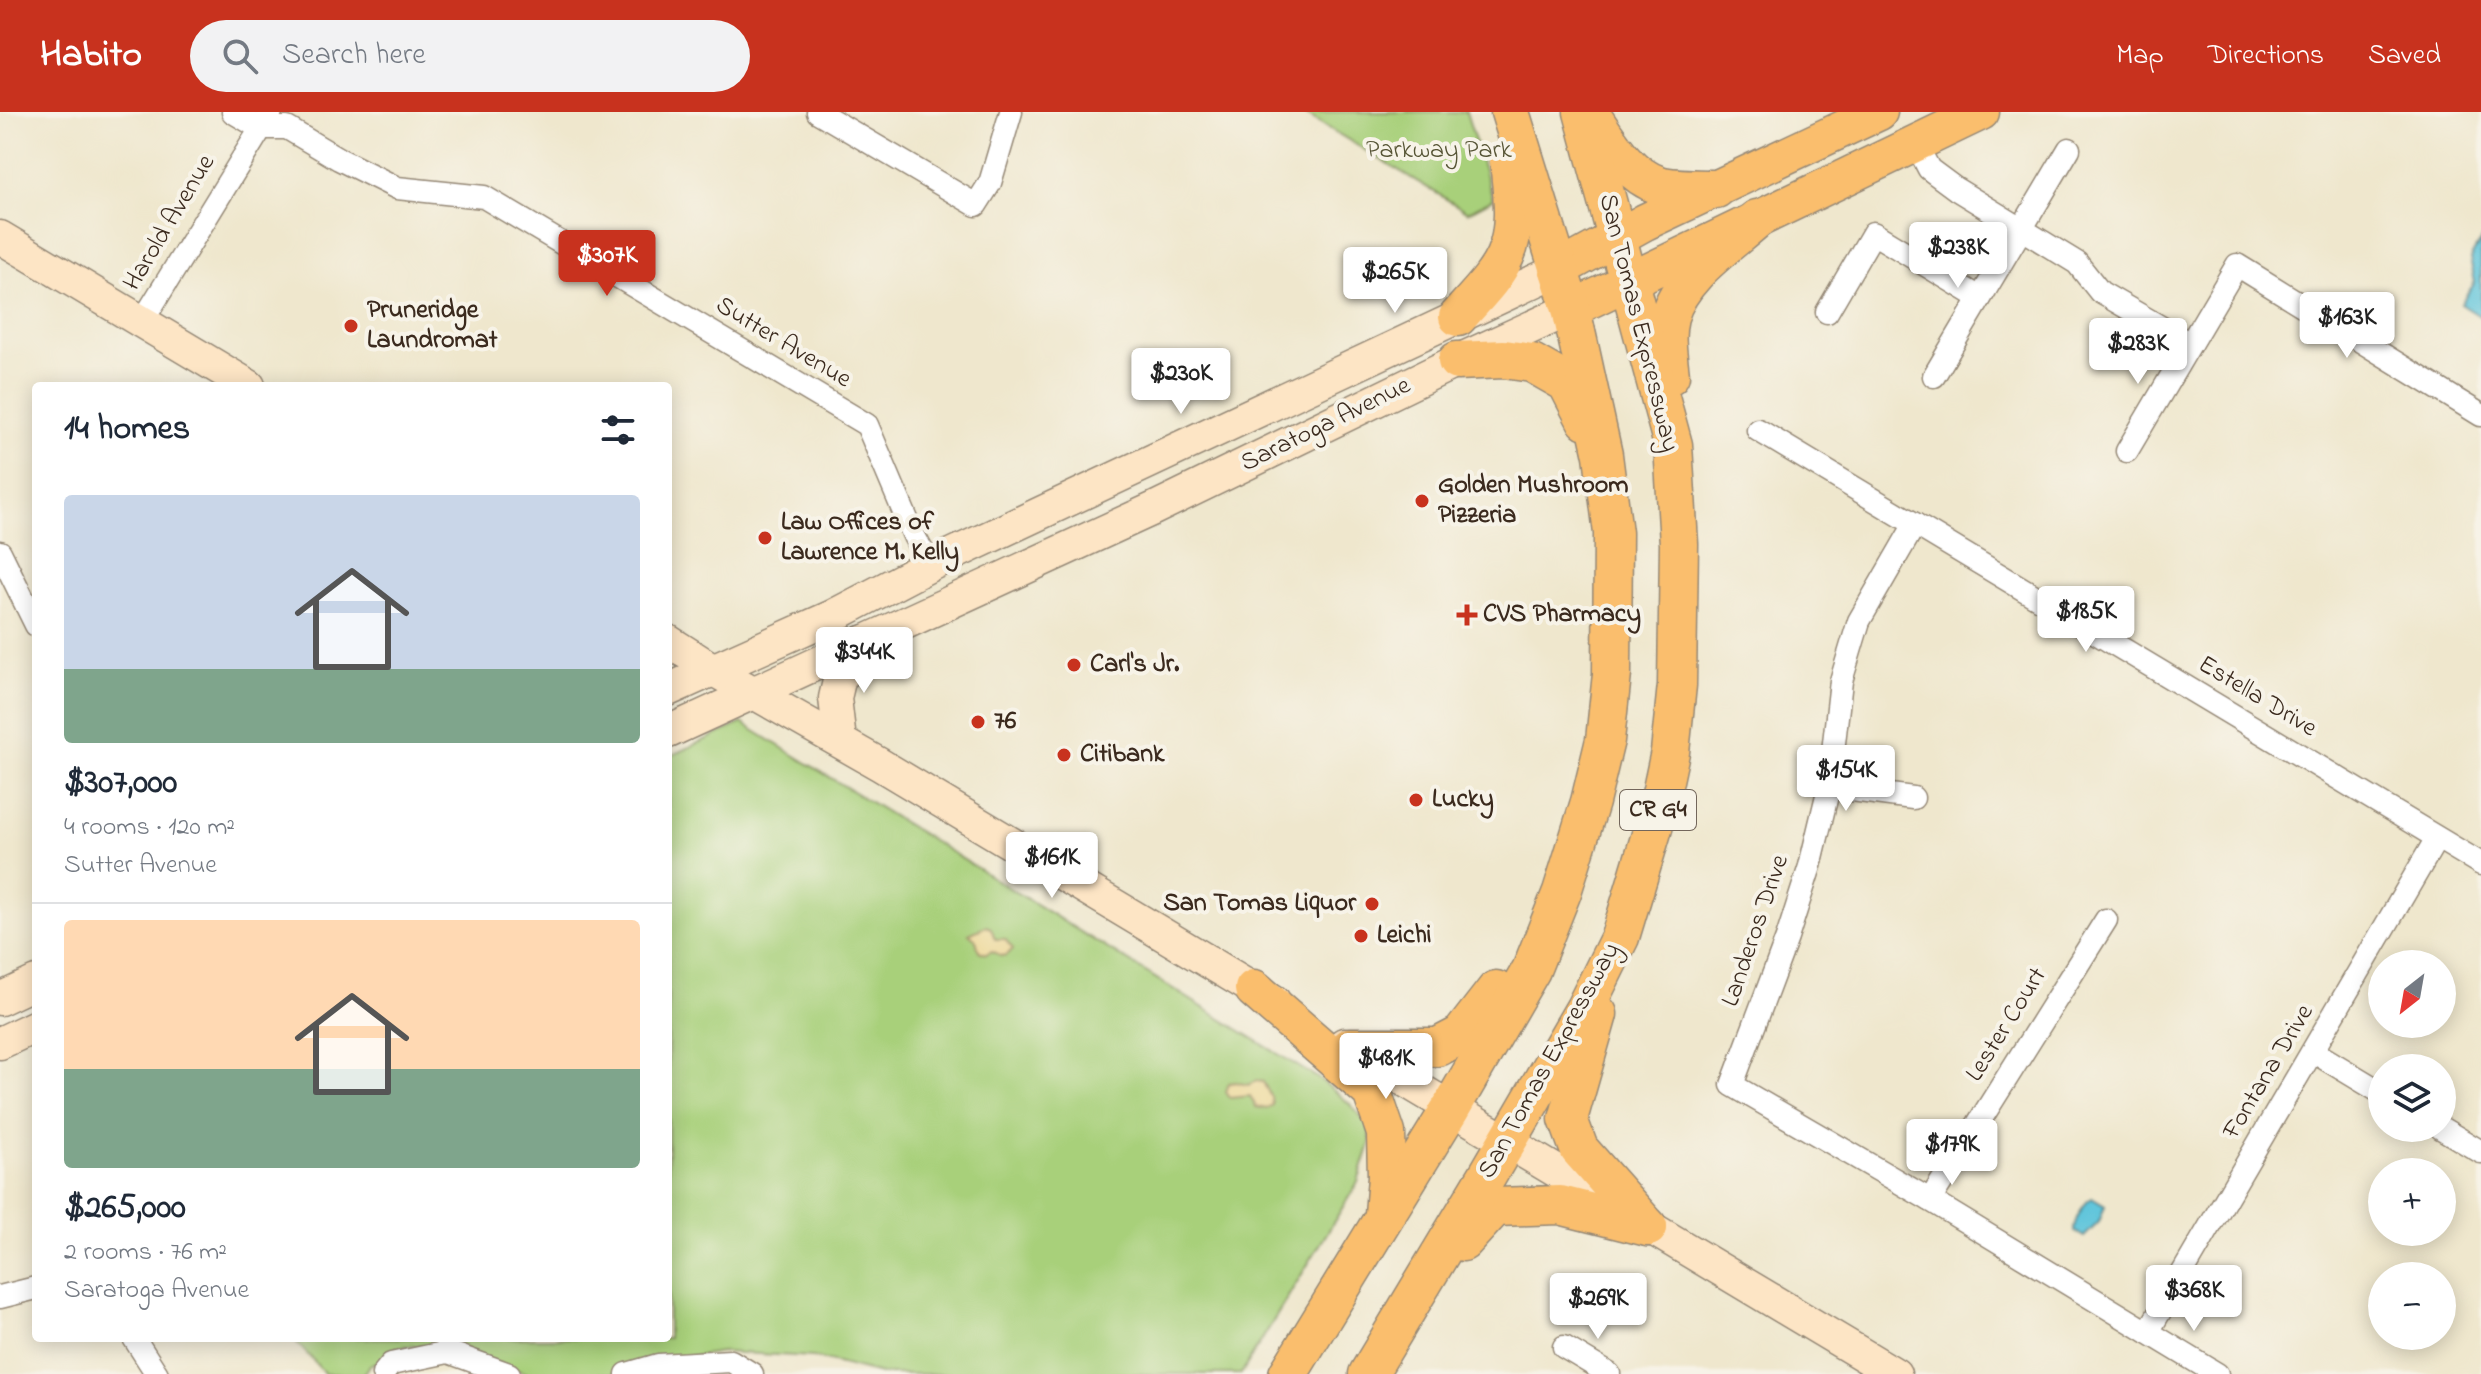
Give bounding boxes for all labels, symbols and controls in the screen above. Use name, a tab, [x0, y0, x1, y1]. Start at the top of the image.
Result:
search box	[190, 20, 750, 92]
text: Habito	[40, 28, 142, 84]
icon: search	[218, 34, 262, 78]
text: Search here	[282, 34, 426, 78]
text: Map	[2116, 36, 2164, 77]
text: Directions	[2208, 36, 2324, 77]
text: Saved	[2368, 36, 2441, 77]
park label: Parkway Park	[1366, 132, 1513, 170]
street label: Harold Avenue	[114, 147, 226, 298]
street label: San Tomas Expressway	[1588, 190, 1688, 456]
pin: $238K	[1902, 222, 2014, 290]
text: $238K	[1927, 229, 1989, 267]
pin: $307K	[551, 230, 663, 298]
text: $307K	[576, 237, 638, 275]
pin: $265K	[1339, 247, 1451, 315]
text: $265K	[1361, 254, 1429, 292]
street label: Sutter Avenue	[708, 287, 859, 399]
place label: Pruneridge Laundromat	[367, 292, 498, 360]
pin: $163K	[2291, 292, 2403, 360]
text: $163K	[2318, 299, 2376, 337]
marker: Pruneridge Laundromat	[342, 317, 360, 335]
pin: $283K	[2082, 318, 2194, 386]
text: $283K	[2107, 325, 2169, 363]
pin: $230K	[1125, 348, 1237, 416]
text: $230K	[1149, 355, 1213, 393]
street label: Saratoga Avenue	[1234, 367, 1418, 483]
text: 14 homes	[64, 405, 190, 455]
icon: filters	[596, 408, 640, 452]
place label: Golden Mushroom Pizzeria	[1438, 467, 1628, 535]
marker: Golden Mushroom Pizzeria	[1413, 492, 1431, 510]
place label: Law Offices of Lawrence M. Kelly	[781, 504, 959, 572]
marker: Law Offices of Lawrence M. Kelly	[756, 529, 774, 547]
icon: home	[280, 547, 424, 691]
pin: $185K	[2030, 586, 2142, 654]
text: $185K	[2055, 593, 2117, 631]
place label: CVS Pharmacy	[1483, 596, 1641, 634]
marker: CVS Pharmacy	[1458, 606, 1476, 624]
pin: $344K	[808, 627, 920, 695]
text: $344K	[834, 634, 894, 672]
place label: Carl's Jr.	[1090, 646, 1180, 684]
street label: Estella Drive	[2190, 646, 2324, 748]
marker: Carl's Jr.	[1065, 656, 1083, 674]
place label: 76	[994, 703, 1017, 741]
marker: 76	[969, 713, 987, 731]
place label: Citibank	[1080, 736, 1165, 774]
pin: $154K	[1790, 745, 1902, 813]
marker: Citibank	[1055, 746, 1073, 764]
text: $154K	[1815, 752, 1877, 790]
text: $307,000	[64, 759, 177, 809]
place label: Lucky	[1432, 781, 1494, 819]
road number: CR G4	[1620, 790, 1696, 830]
marker: Lucky	[1407, 791, 1425, 809]
text: 4 rooms · 120 m²	[64, 809, 235, 847]
pin: $161K	[996, 832, 1108, 900]
text: $161K	[1024, 839, 1080, 877]
text: Sutter Avenue	[64, 847, 217, 885]
street label: Landeros Drive	[1712, 850, 1800, 1012]
place label: San Tomas Liquor	[1163, 885, 1357, 923]
marker: San Tomas Liquor	[1363, 895, 1381, 913]
place label: Leichi	[1377, 917, 1432, 955]
marker: Leichi	[1352, 927, 1370, 945]
street label: San Tomas Expressway	[1469, 936, 1631, 1186]
north arrow	[2368, 950, 2456, 1038]
map controls	[2368, 950, 2456, 1350]
street label: Lester Court	[1957, 960, 2057, 1090]
icon: home	[280, 972, 424, 1116]
street label: Fontana Drive	[2213, 997, 2324, 1147]
pin: $481K	[1330, 1033, 1442, 1101]
text: $481K	[1357, 1040, 1415, 1078]
button: layers	[2368, 1054, 2456, 1142]
pin: $179K	[1896, 1119, 2008, 1187]
text: $179K	[1924, 1126, 1980, 1164]
button: +	[2368, 1158, 2456, 1246]
text: $265,000	[64, 1184, 186, 1234]
text: 2 rooms · 76 m²	[64, 1234, 227, 1272]
button: −	[2368, 1262, 2456, 1350]
pin: $368K	[2138, 1265, 2250, 1333]
text: Saratoga Avenue	[64, 1272, 249, 1310]
text: $368K	[2164, 1272, 2224, 1310]
pin: $269K	[1542, 1273, 1654, 1341]
text: $269K	[1568, 1280, 1628, 1318]

